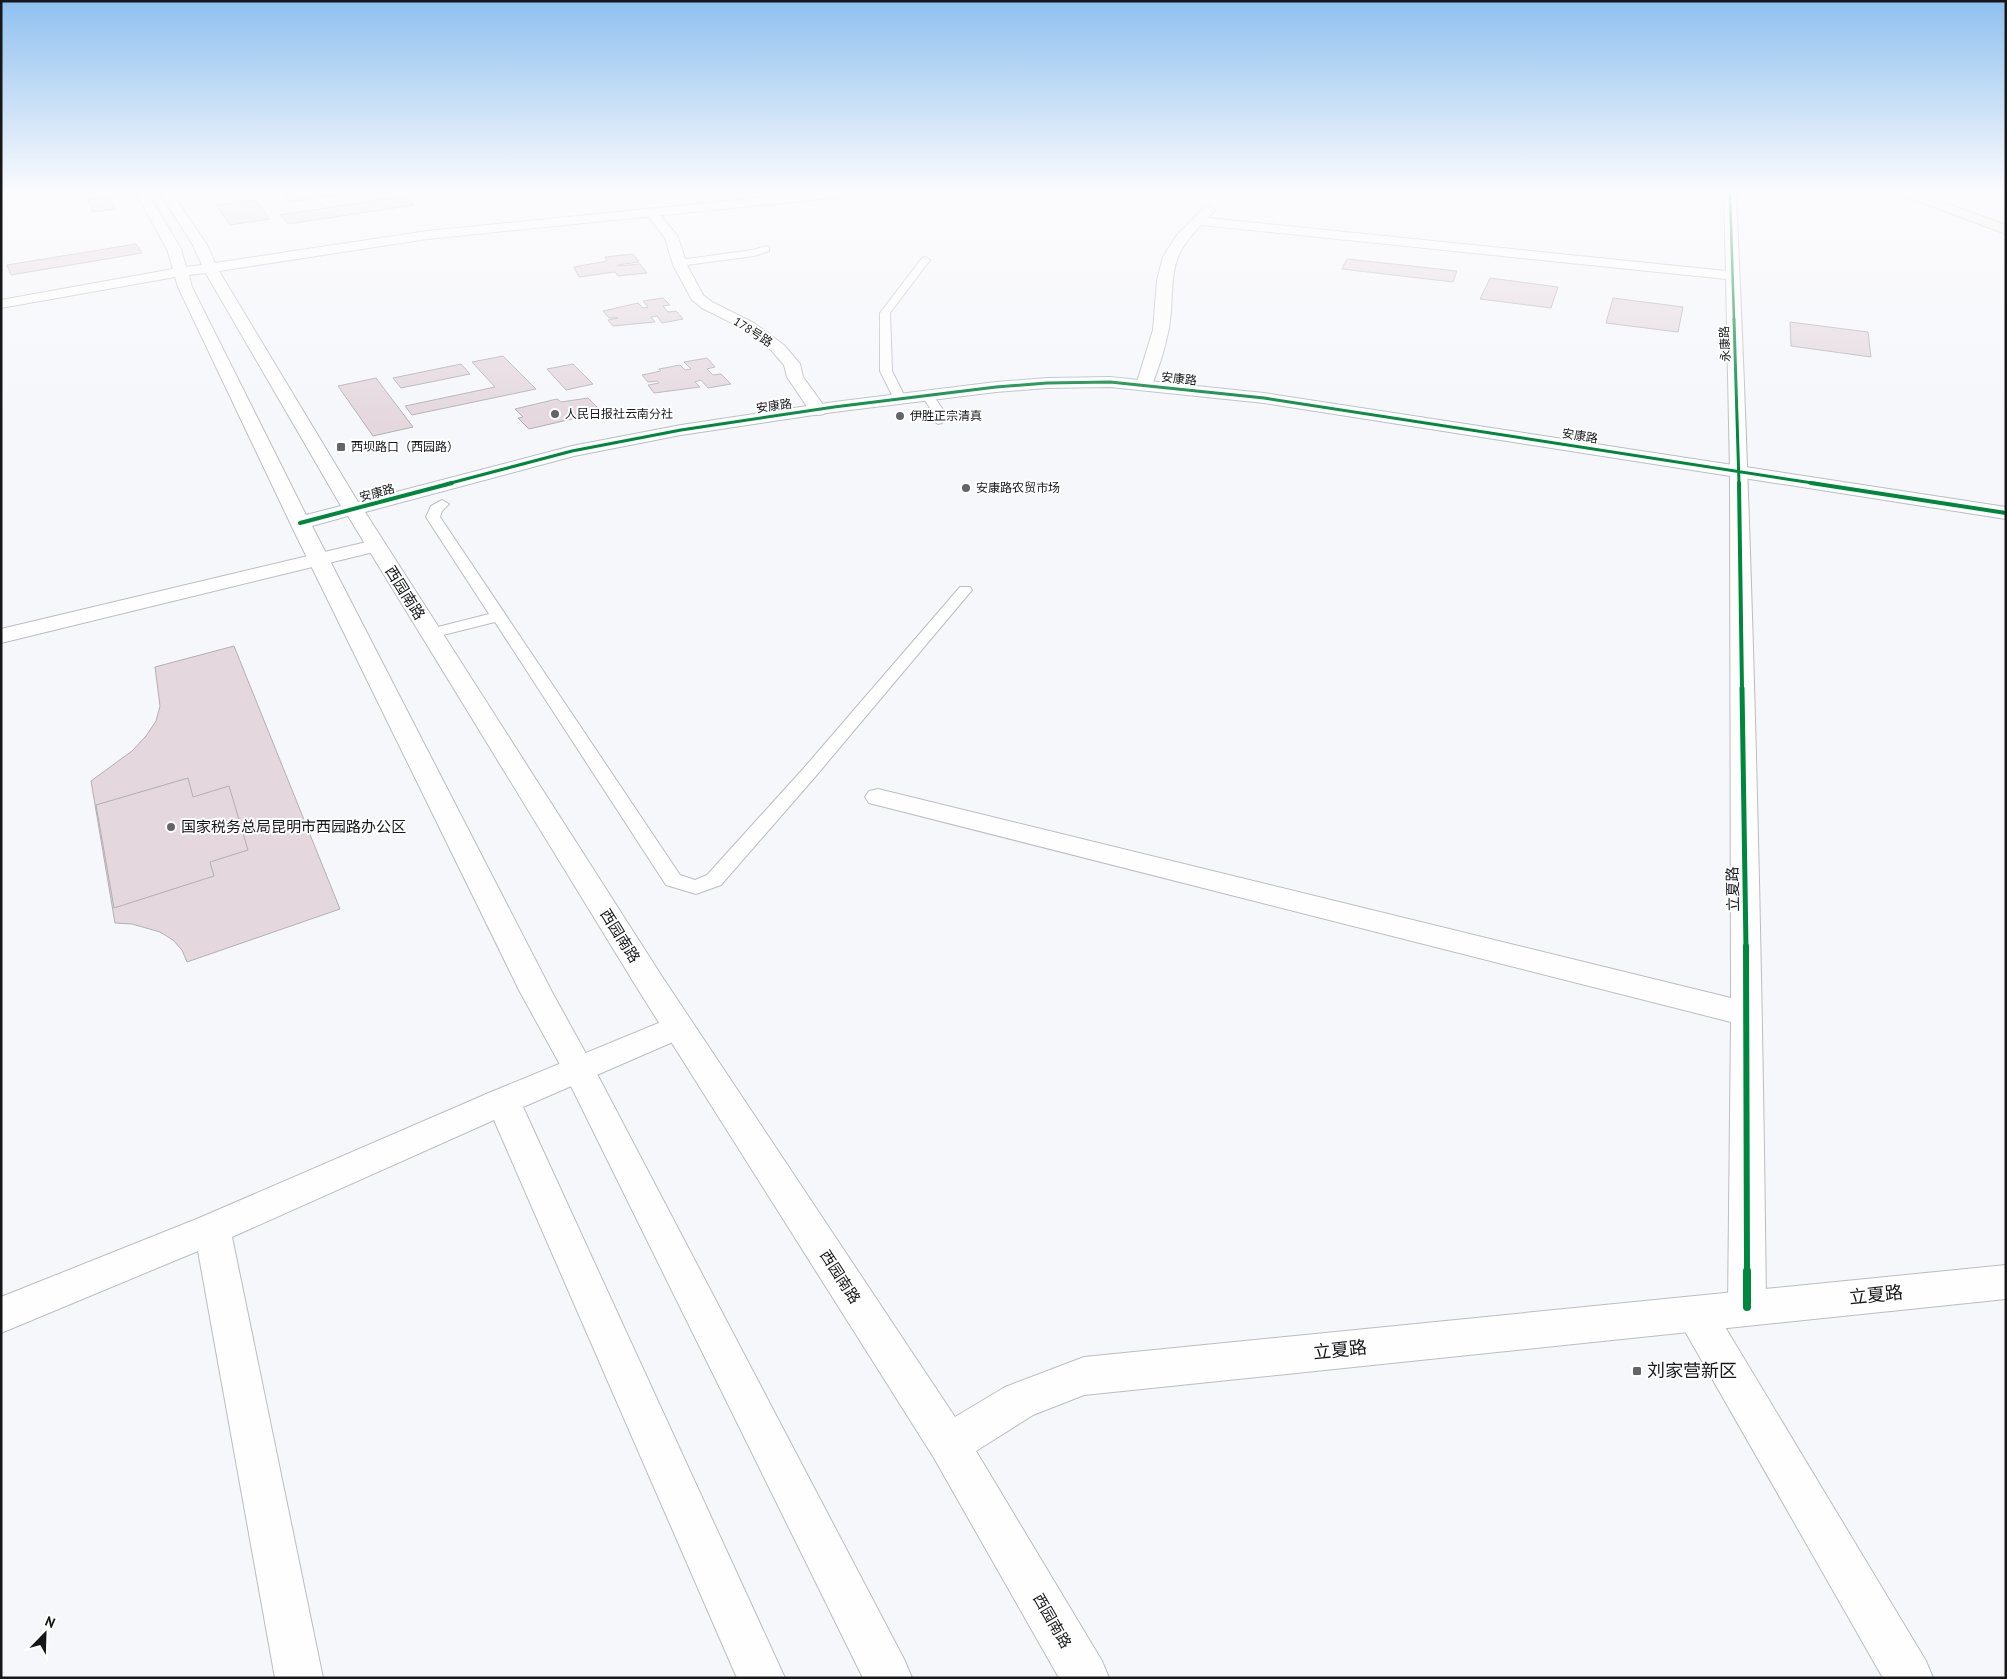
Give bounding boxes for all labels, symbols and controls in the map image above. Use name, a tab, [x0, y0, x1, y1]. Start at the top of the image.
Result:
street label: 178号路	[731, 313, 776, 350]
street label: 永康路	[1716, 326, 1733, 362]
street label: 安康路	[1160, 369, 1198, 388]
street label: 安康路	[755, 396, 793, 415]
place label: 人民日报社云南分社	[565, 406, 673, 421]
marker: 人民日报社云南分社	[549, 408, 561, 420]
place label: 伊胜正宗清真	[910, 408, 982, 423]
marker: 伊胜正宗清真	[894, 410, 906, 422]
street label: 安康路	[1561, 425, 1599, 446]
place label: 西坝路口（西园路）	[351, 439, 459, 454]
marker: 西坝路口（西园路）	[335, 441, 347, 453]
place label: 安康路农贸市场	[976, 480, 1060, 495]
street label: 安康路	[358, 481, 396, 504]
marker: 安康路农贸市场	[960, 482, 972, 494]
street label: 西园南路	[381, 562, 429, 623]
place label: 国家税务总局昆明市西园路办公区	[181, 817, 406, 836]
marker: 国家税务总局昆明市西园路办公区	[165, 821, 177, 833]
street label: 立夏路	[1723, 866, 1742, 912]
street label: 西园南路	[596, 905, 644, 966]
street label: 西园南路	[816, 1246, 865, 1307]
street label: 立夏路	[1848, 1280, 1904, 1309]
street label: 立夏路	[1312, 1335, 1368, 1364]
place label: 刘家营新区	[1647, 1359, 1737, 1382]
marker: 刘家营新区	[1631, 1365, 1643, 1377]
street label: 西园南路	[1029, 1590, 1076, 1651]
north arrow	[20, 1609, 70, 1659]
text: N	[42, 1612, 58, 1632]

